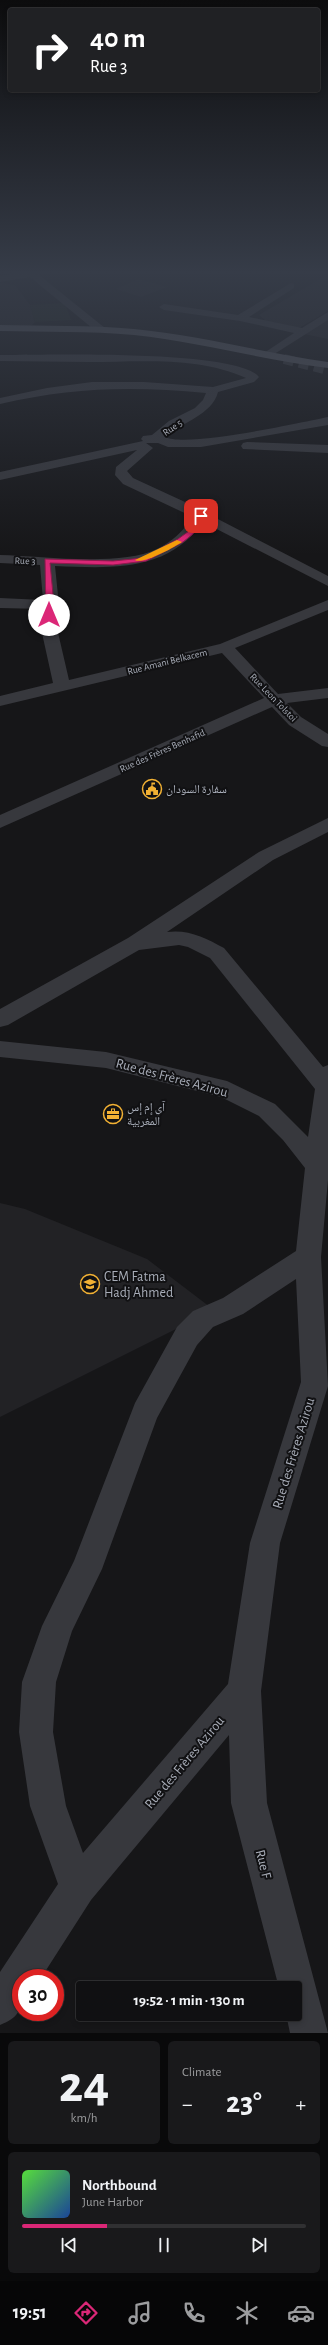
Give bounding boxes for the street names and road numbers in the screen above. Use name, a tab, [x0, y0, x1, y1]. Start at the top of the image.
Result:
street label: Rue 5	[161, 418, 184, 438]
street label: Rue 3	[14, 556, 36, 566]
street label: Rue Amani Belkacem	[126, 647, 208, 677]
street label: Rue Leon Tolstoi	[248, 672, 299, 724]
street label: Rue des Frères Benhafid	[118, 728, 207, 774]
street label: Rue des Frères Azirou	[114, 1056, 229, 1100]
street label: Rue des Frères Azirou	[270, 1396, 318, 1510]
street label: Rue des Frères Azirou	[142, 1714, 227, 1811]
street label: Rue F	[253, 1848, 274, 1881]

